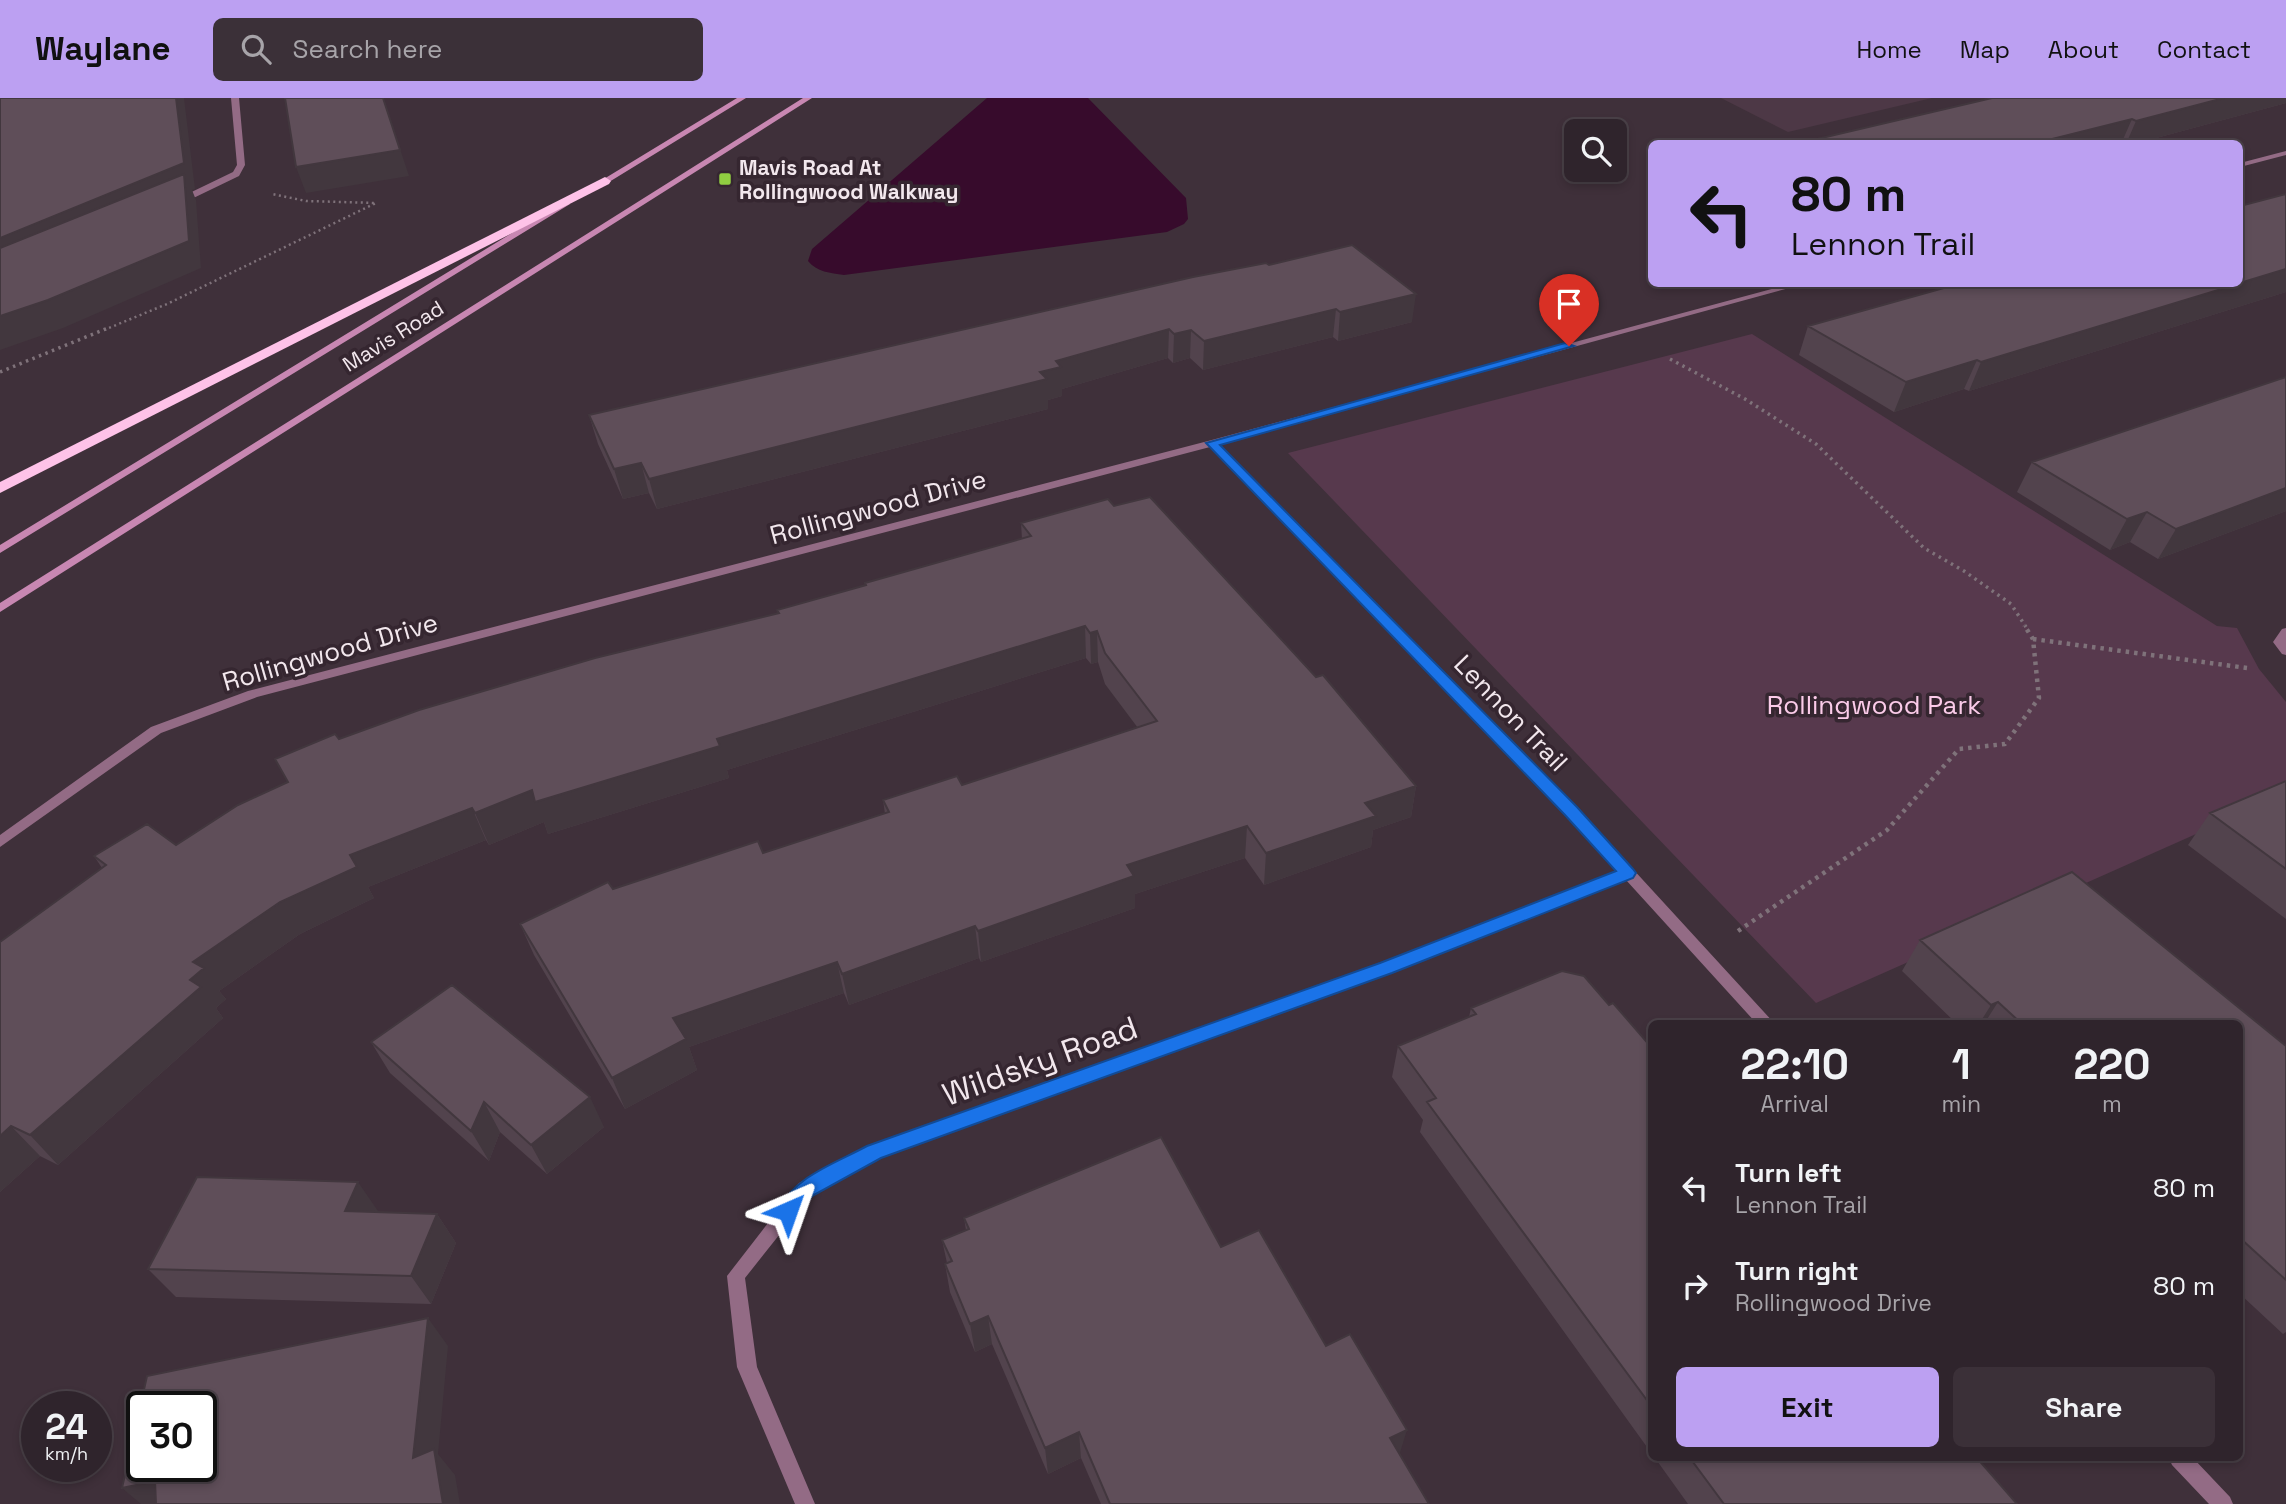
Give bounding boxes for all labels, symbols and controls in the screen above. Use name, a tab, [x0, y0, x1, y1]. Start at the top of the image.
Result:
search box	[213, 18, 703, 81]
text: Waylane	[35, 28, 171, 70]
icon: search	[237, 30, 275, 68]
text: Search here	[293, 32, 442, 66]
text: Home	[1856, 34, 1922, 65]
text: Map	[1960, 34, 2010, 65]
text: About	[2048, 34, 2119, 65]
text: Contact	[2157, 34, 2251, 65]
map controls	[1564, 119, 1627, 182]
button: search	[1564, 119, 1627, 182]
place label: Mavis Road At Rollingwood Walkway	[739, 154, 959, 205]
text: 80 m	[1791, 163, 1906, 225]
icon: left	[1676, 168, 1767, 259]
marker: Mavis Road At Rollingwood Walkway	[717, 171, 733, 187]
text: Lennon Trail	[1791, 224, 1975, 264]
pin	[1539, 274, 1599, 346]
icon: arrive	[1550, 285, 1588, 323]
street label: Mavis Road	[337, 294, 449, 378]
street label: Rollingwood Drive	[766, 462, 990, 552]
street label: Rollingwood Drive	[218, 605, 442, 699]
street label: Lennon Trail	[1447, 647, 1575, 779]
park label: Rollingwood Park	[1767, 688, 1981, 722]
street label: Wildsky Road	[937, 1007, 1143, 1115]
text: 22:10	[1740, 1038, 1849, 1091]
text: 1	[1952, 1038, 1971, 1091]
text: 220	[2073, 1038, 2151, 1091]
text: Arrival	[1761, 1089, 1829, 1119]
text: min	[1941, 1089, 1981, 1119]
text: m	[2102, 1089, 2122, 1119]
text: Turn left	[1735, 1156, 1842, 1190]
icon: left	[1676, 1169, 1714, 1207]
text: 80 m	[2153, 1171, 2215, 1205]
position arrow	[751, 1174, 825, 1248]
text: Lennon Trail	[1735, 1190, 1867, 1220]
text: Turn right	[1735, 1254, 1859, 1288]
icon: right	[1676, 1267, 1714, 1305]
text: 80 m	[2153, 1269, 2215, 1303]
text: Rollingwood Drive	[1735, 1288, 1932, 1318]
button: Exit	[1676, 1367, 1939, 1447]
button: Share	[1953, 1367, 2215, 1447]
speed limit sign: 30	[126, 1391, 217, 1482]
text: 24	[45, 1405, 88, 1449]
text: km/h	[45, 1442, 88, 1465]

